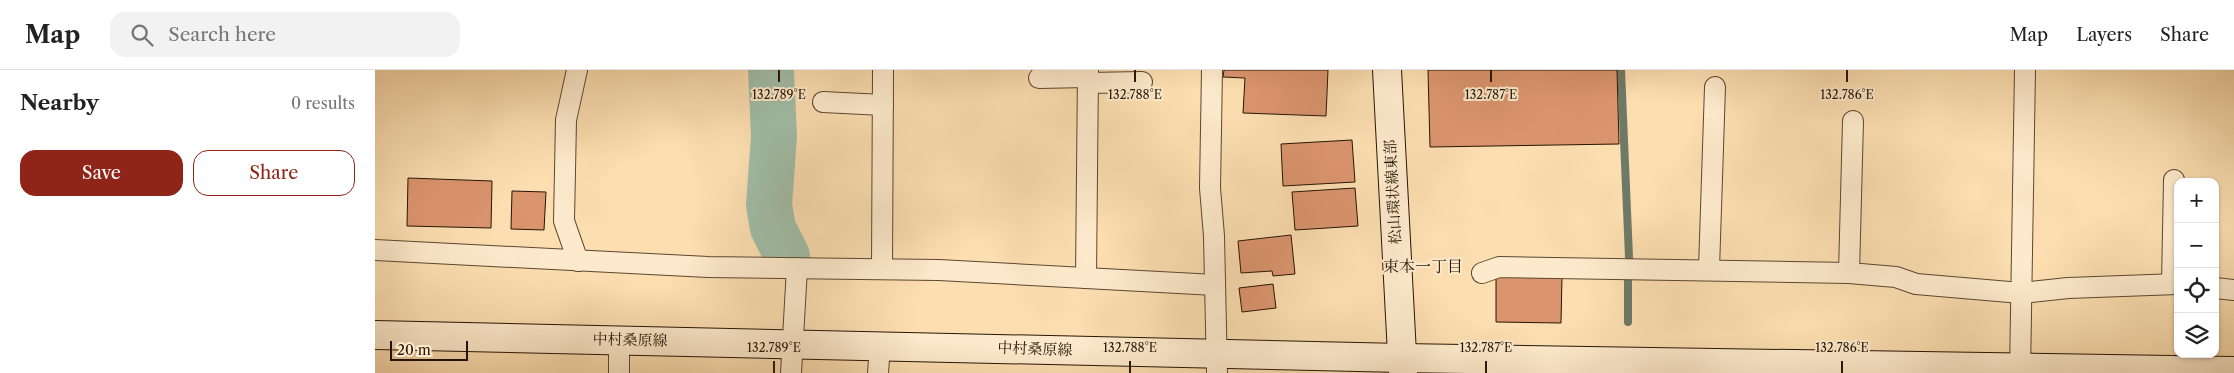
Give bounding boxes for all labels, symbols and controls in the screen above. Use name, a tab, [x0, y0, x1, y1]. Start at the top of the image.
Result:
search box	[110, 12, 460, 57]
text: Map	[25, 20, 80, 49]
icon: search	[128, 21, 156, 49]
text: Search here	[168, 23, 276, 46]
text: Map	[2010, 24, 2048, 46]
text: Layers	[2076, 24, 2132, 46]
text: Share	[2160, 24, 2209, 46]
text: 132.789°E	[752, 87, 806, 102]
text: 132.788°E	[1108, 87, 1162, 102]
text: 132.787°E	[1465, 87, 1517, 102]
text: 132.786°E	[1820, 87, 1874, 102]
text: Nearby	[20, 90, 99, 115]
text: 0 results	[291, 93, 355, 113]
street label: 松山環状線東部	[1380, 139, 1405, 245]
button: Save	[20, 150, 183, 196]
button: Share	[193, 150, 355, 196]
map controls	[2174, 178, 2219, 358]
button: +	[2174, 178, 2219, 223]
button: −	[2174, 223, 2219, 268]
district label: 束本一丁目	[1383, 256, 1463, 276]
button: locate	[2174, 268, 2219, 313]
button: layers	[2174, 313, 2219, 358]
street label: 中村桑原線	[592, 329, 668, 350]
scale bar	[390, 338, 467, 361]
street label: 中村桑原線	[997, 338, 1073, 359]
text: 132.789°E	[747, 340, 801, 355]
text: 132.788°E	[1103, 340, 1157, 355]
text: 132.787°E	[1460, 340, 1512, 355]
text: 132.786°E	[1815, 340, 1869, 355]
text: 20 m	[397, 341, 431, 359]

